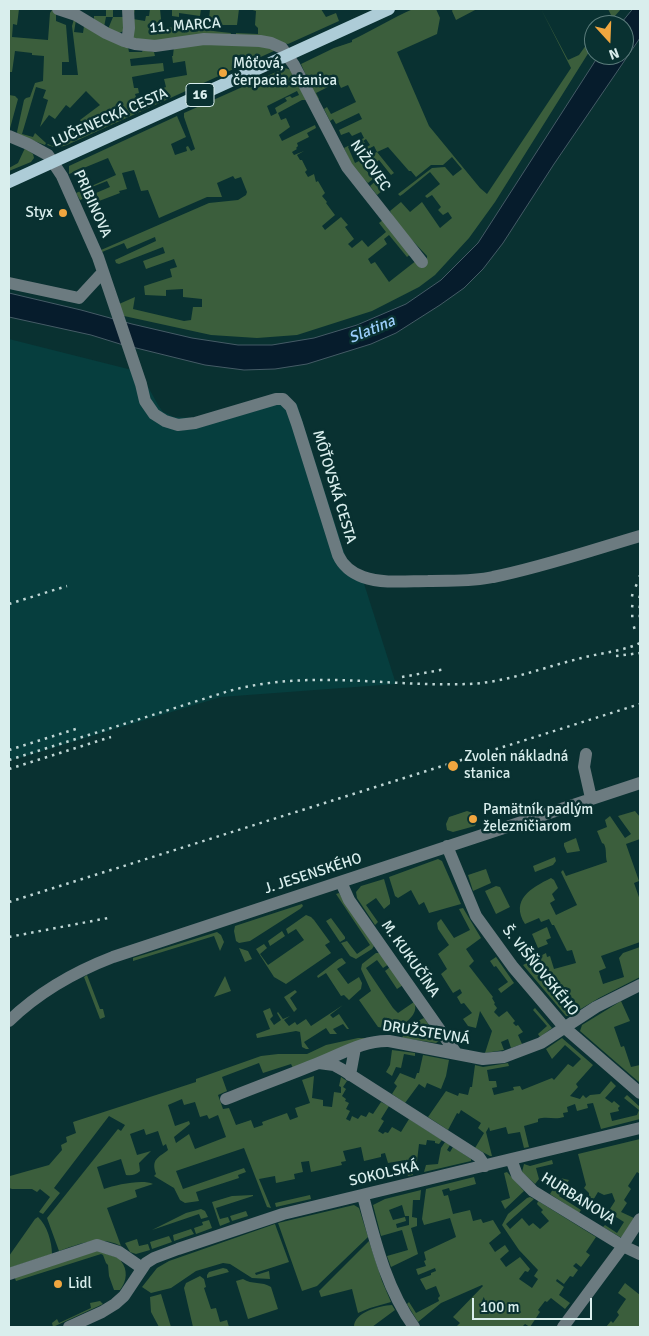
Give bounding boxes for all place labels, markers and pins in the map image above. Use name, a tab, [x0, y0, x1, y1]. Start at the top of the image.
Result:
place label: Môťová, čerpacia stanica	[233, 55, 337, 90]
marker: Môťová, čerpacia stanica	[217, 67, 229, 79]
place label: Styx	[25, 204, 53, 222]
marker: Styx	[57, 207, 69, 219]
place label: Zvolen nákladná stanica	[464, 748, 568, 783]
marker: Zvolen nákladná stanica	[446, 759, 460, 773]
place label: Pamätník padlým železničiarom	[483, 801, 593, 836]
marker: Pamätník padlým železničiarom	[467, 813, 479, 825]
place label: Lidl	[68, 1275, 92, 1293]
marker: Lidl	[52, 1278, 64, 1290]

